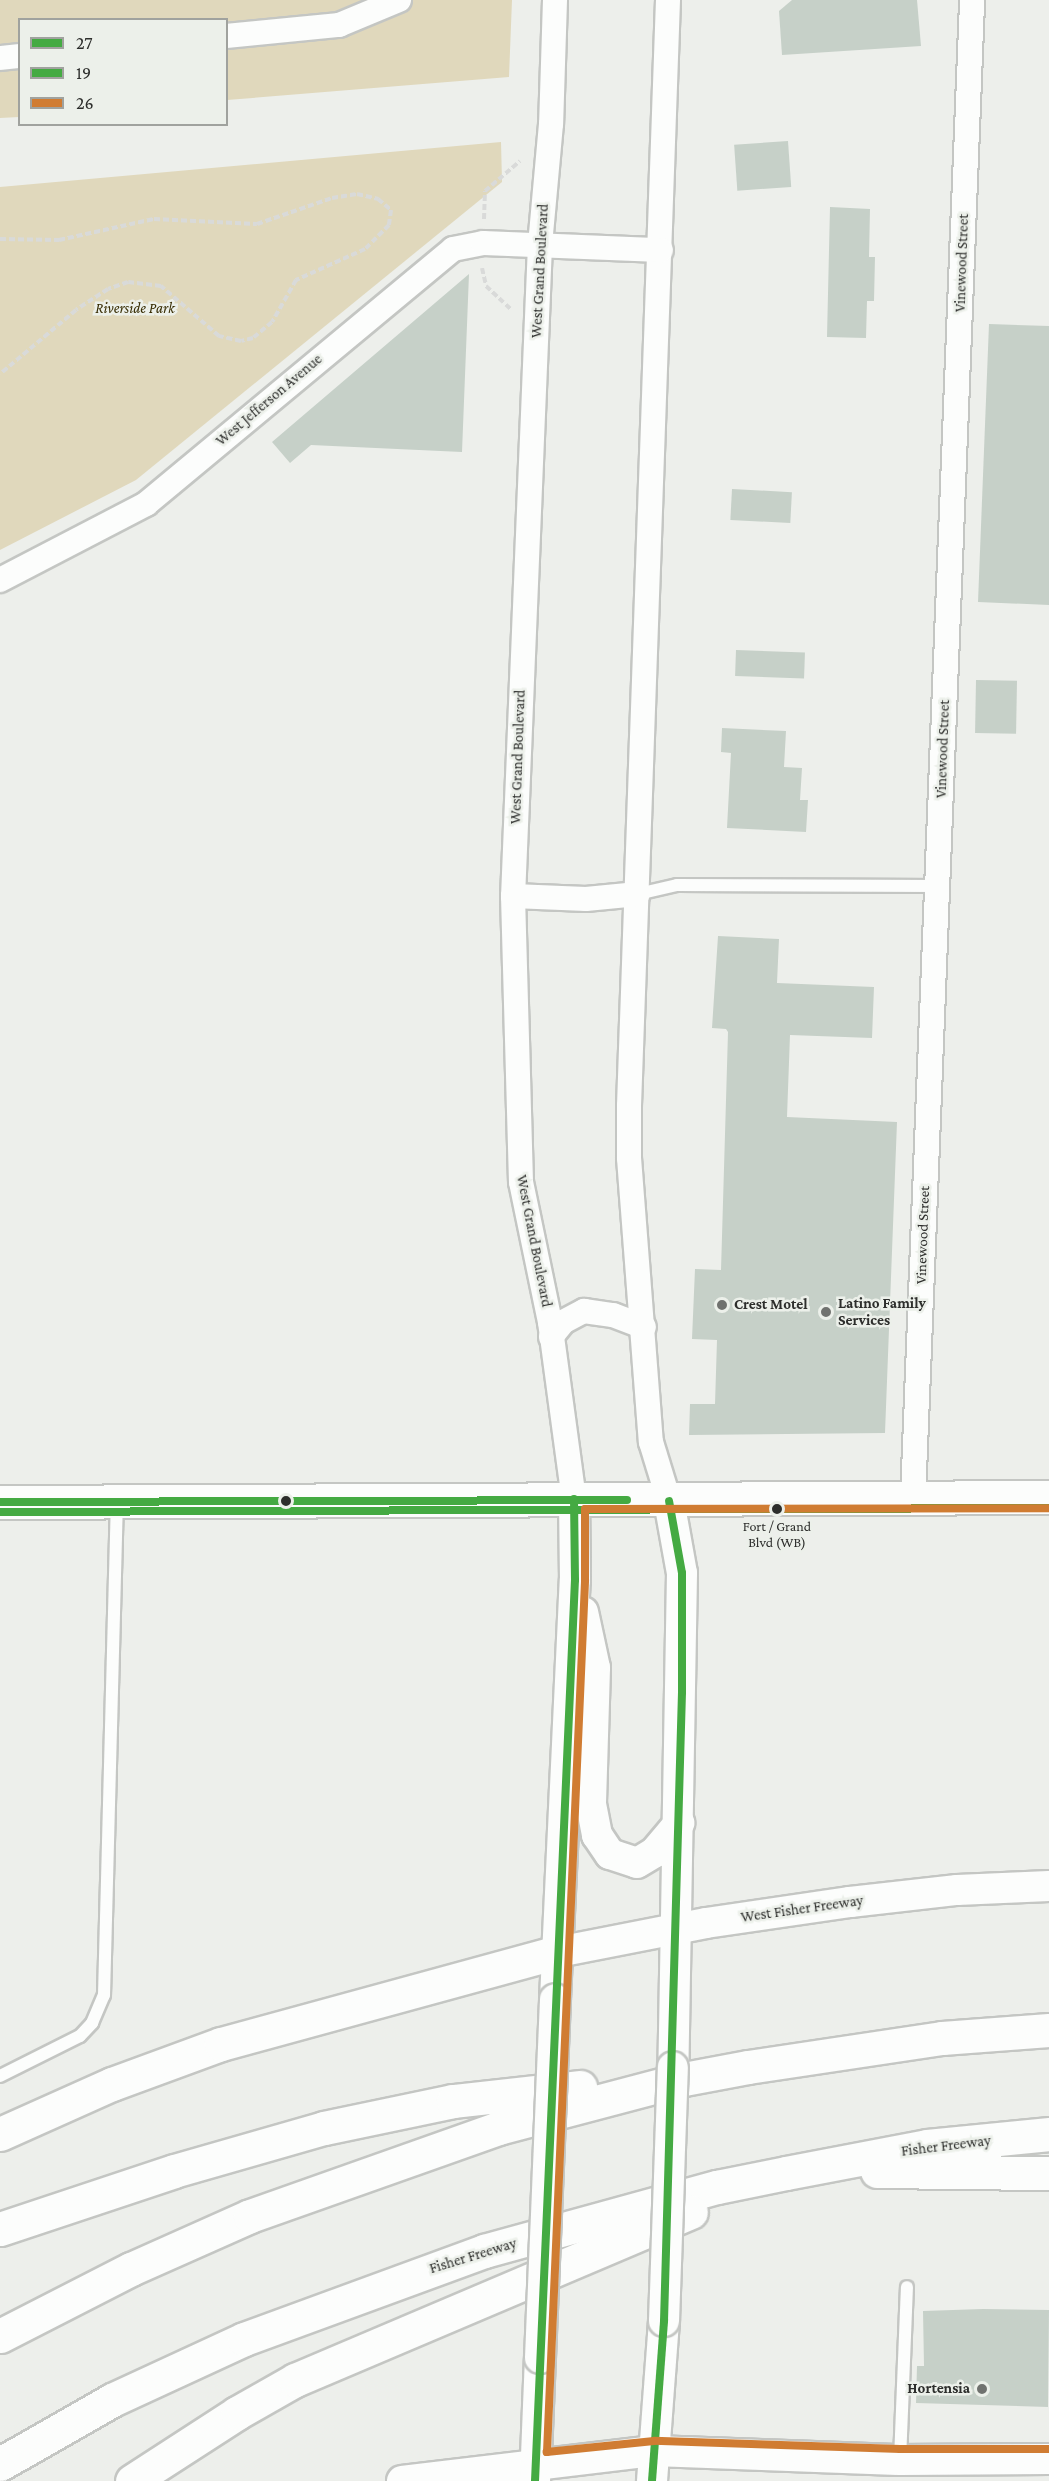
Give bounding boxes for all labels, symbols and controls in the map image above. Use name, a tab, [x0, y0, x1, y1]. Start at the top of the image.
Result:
legend	[18, 18, 228, 126]
text: 27	[76, 33, 93, 53]
text: 19	[76, 63, 91, 83]
text: 26	[76, 93, 94, 113]
street label: West Grand Boulevard	[527, 203, 553, 339]
street label: Vinewood Street	[951, 213, 973, 313]
park label: Riverside Park	[95, 300, 175, 318]
street label: West Jefferson Avenue	[212, 350, 326, 450]
street label: West Grand Boulevard	[507, 690, 529, 824]
street label: Vinewood Street	[932, 699, 954, 799]
street label: West Grand Boulevard	[512, 1173, 556, 1309]
street label: Vinewood Street	[912, 1185, 934, 1285]
place label: Latino Family Services	[838, 1294, 926, 1329]
place label: Crest Motel	[734, 1296, 808, 1314]
marker: Crest Motel	[715, 1298, 729, 1312]
marker: Latino Family Services	[819, 1305, 833, 1319]
unlabelled marker	[280, 1495, 292, 1507]
marker: Fort / Grand Blvd (WB)	[771, 1503, 783, 1515]
place label: Fort / Grand Blvd (WB)	[743, 1518, 811, 1550]
street label: West Fisher Freeway	[740, 1891, 864, 1927]
street label: Fisher Freeway	[900, 2132, 992, 2160]
street label: Fisher Freeway	[427, 2234, 519, 2278]
place label: Hortensia	[907, 2380, 970, 2398]
marker: Hortensia	[975, 2382, 989, 2396]

